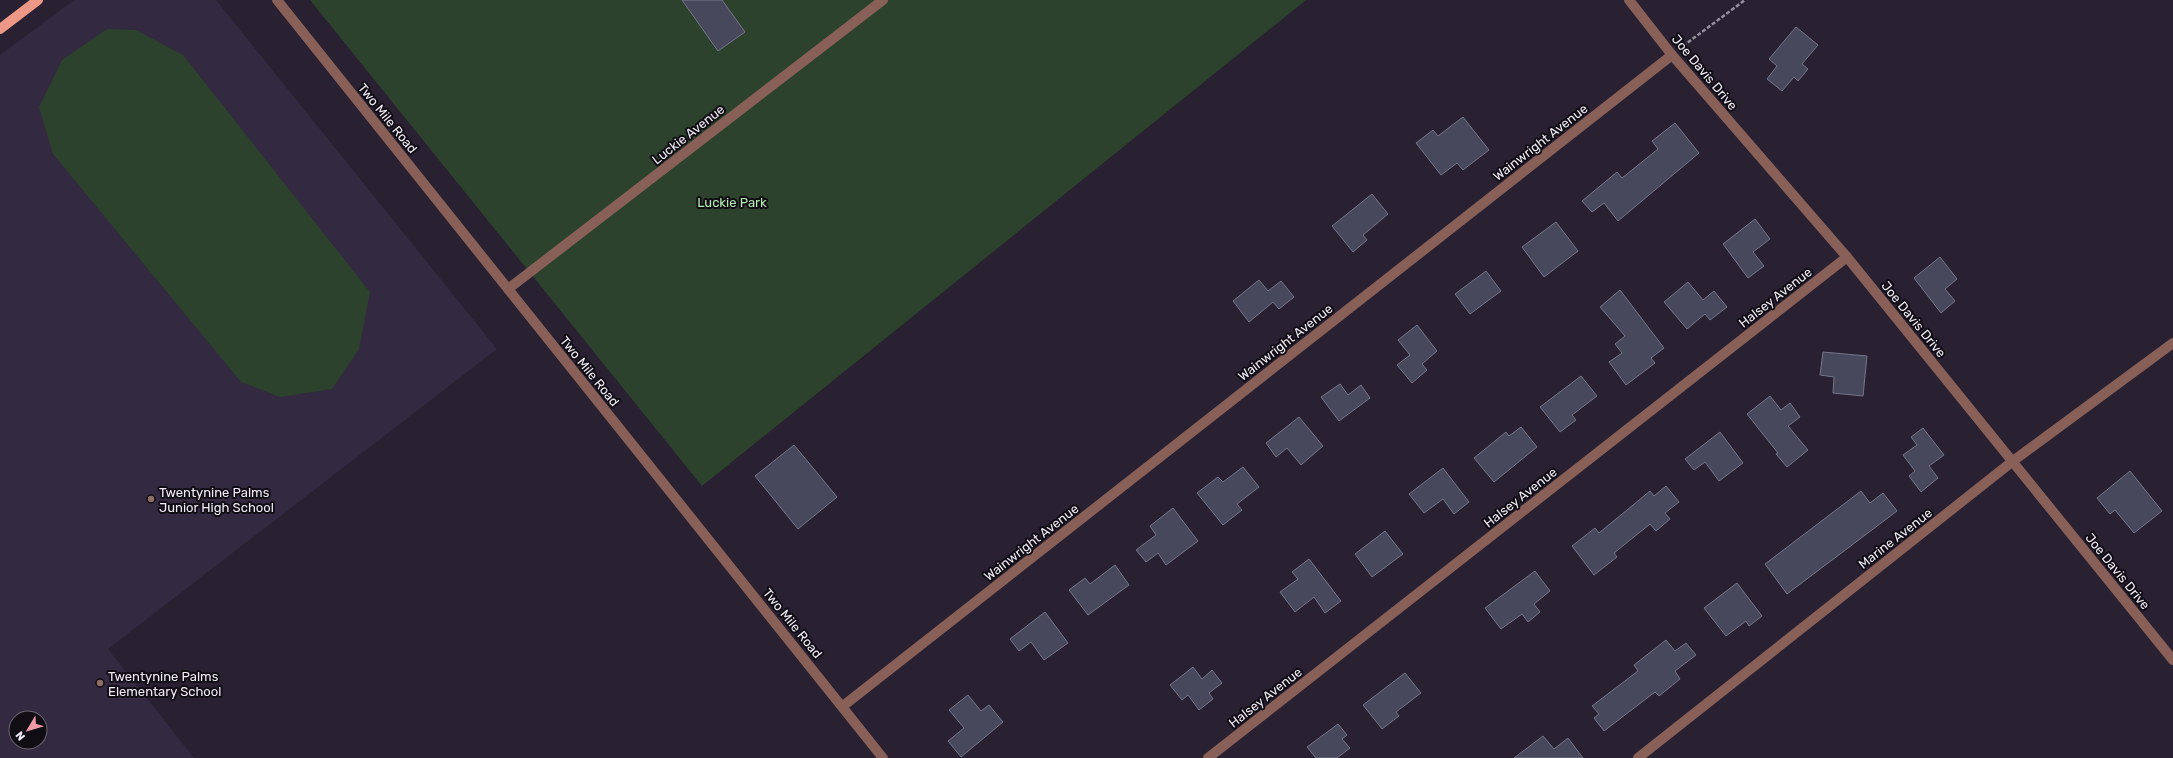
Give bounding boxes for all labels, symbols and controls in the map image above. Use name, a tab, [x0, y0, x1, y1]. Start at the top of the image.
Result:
street label: Joe Davis Drive	[1669, 32, 1740, 113]
street label: Two Mile Road	[355, 80, 420, 156]
street label: Wainwright Avenue	[1490, 101, 1591, 185]
street label: Luckie Avenue	[649, 102, 727, 167]
park label: Luckie Park	[697, 195, 767, 210]
street label: Halsey Avenue	[1736, 264, 1815, 331]
street label: Joe Davis Drive	[1878, 278, 1949, 360]
street label: Wainwright Avenue	[1235, 301, 1336, 385]
street label: Two Mile Road	[557, 333, 622, 409]
street label: Halsey Avenue	[1481, 464, 1560, 531]
place label: Twentynine Palms Junior High School	[159, 485, 274, 516]
marker: Twentynine Palms Junior High School	[146, 494, 156, 504]
street label: Wainwright Avenue	[981, 501, 1082, 585]
street label: Marine Avenue	[1856, 505, 1935, 572]
street label: Joe Davis Drive	[2082, 530, 2153, 612]
street label: Two Mile Road	[760, 585, 825, 661]
street label: Halsey Avenue	[1226, 664, 1305, 731]
place label: Twentynine Palms Elementary School	[108, 669, 221, 699]
marker: Twentynine Palms Elementary School	[95, 678, 105, 688]
north arrow	[8, 710, 48, 750]
text: N	[13, 729, 28, 743]

